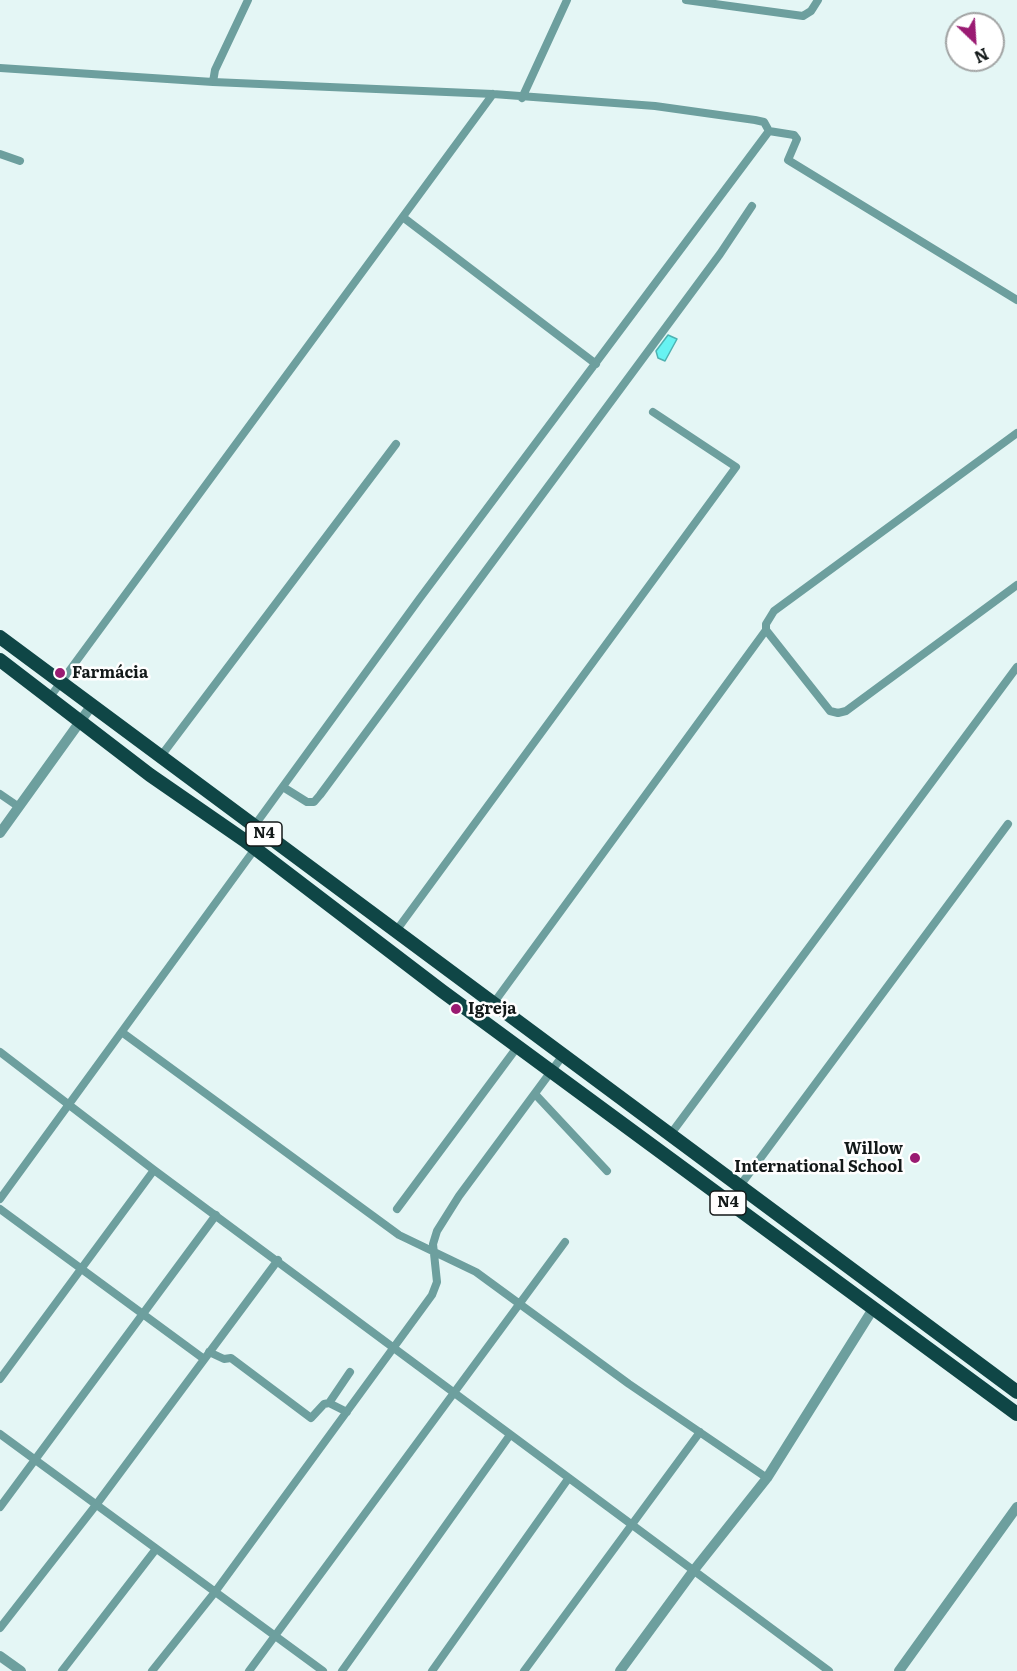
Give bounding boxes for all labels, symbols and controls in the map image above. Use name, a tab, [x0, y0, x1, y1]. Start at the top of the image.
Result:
north arrow	[945, 12, 1005, 72]
text: N	[971, 43, 993, 70]
place label: Farmácia	[72, 663, 148, 683]
marker: Farmácia	[53, 666, 67, 680]
road number: N4	[246, 822, 282, 846]
place label: Igreja	[468, 999, 516, 1019]
marker: Igreja	[449, 1002, 463, 1016]
place label: Willow International School	[734, 1139, 903, 1177]
marker: Willow International School	[908, 1151, 922, 1165]
road number: N4	[710, 1191, 746, 1215]

